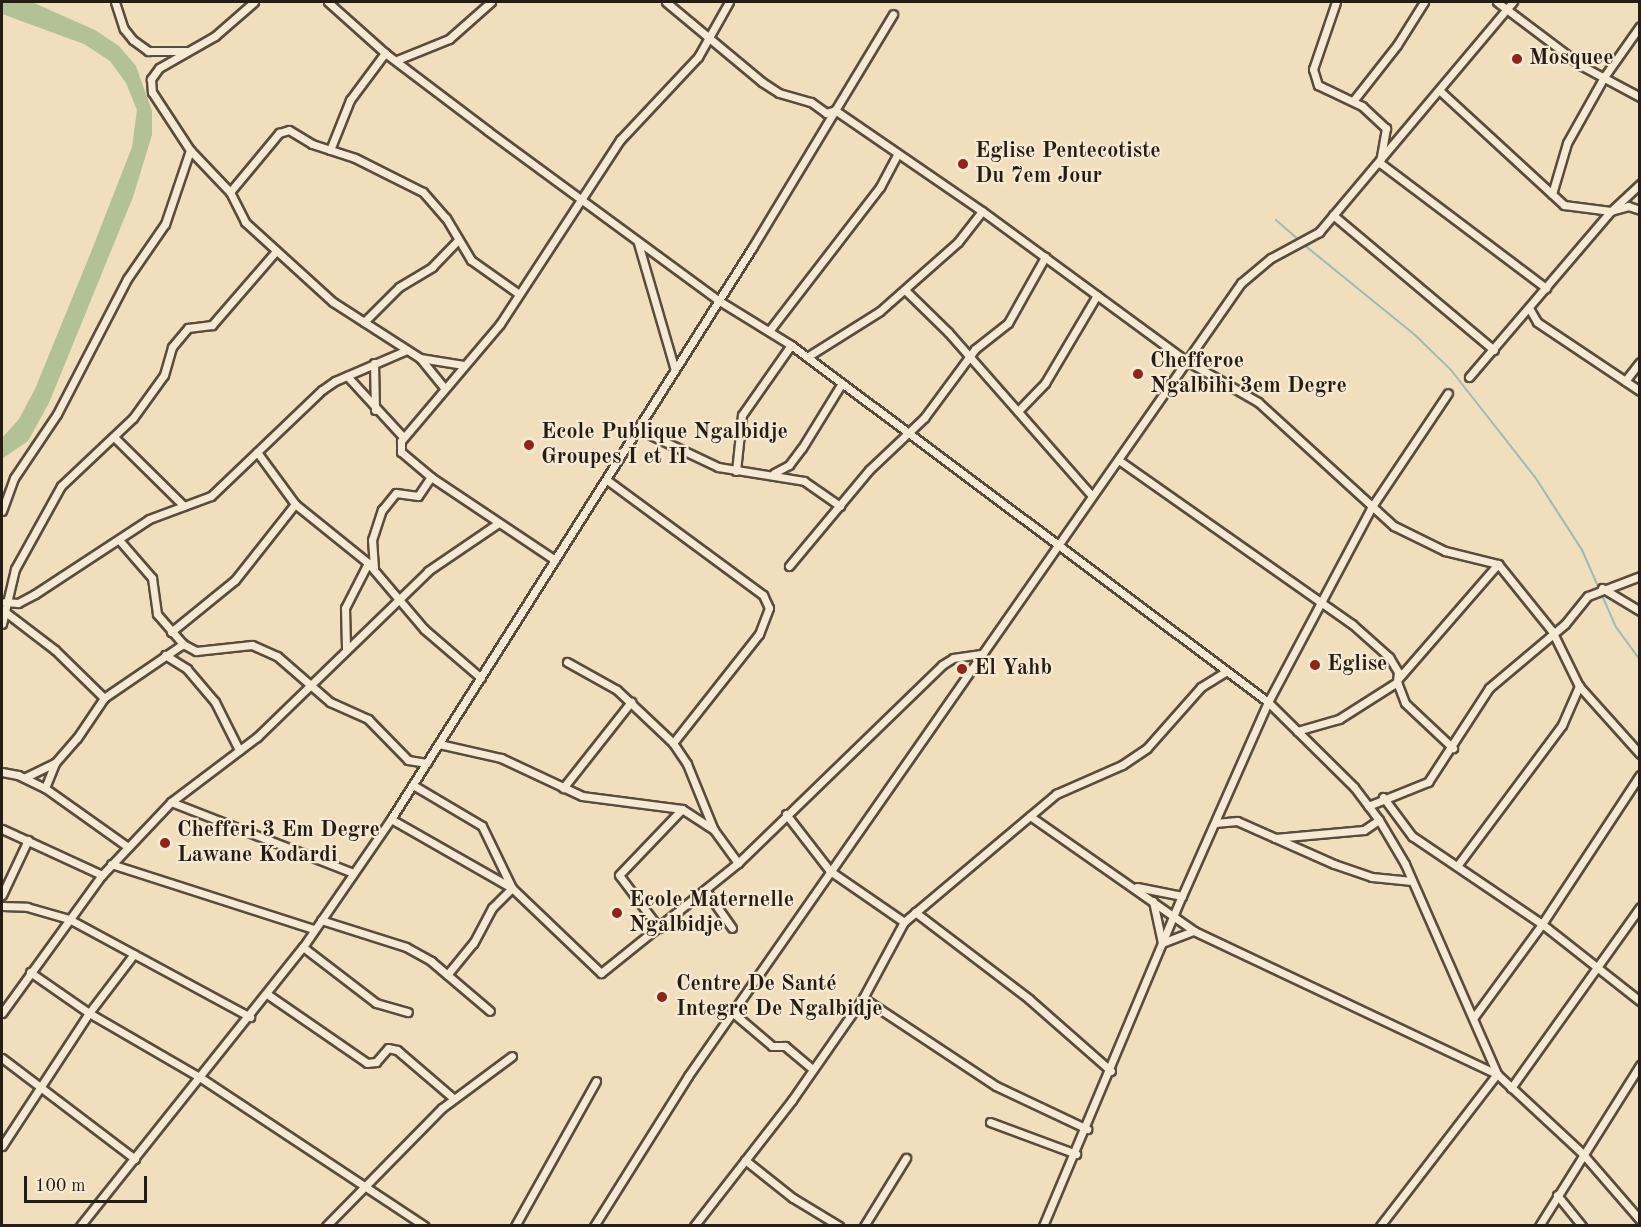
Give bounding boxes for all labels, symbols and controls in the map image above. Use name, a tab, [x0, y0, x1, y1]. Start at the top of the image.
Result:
place label: Mosquee	[1529, 46, 1614, 72]
marker: Mosquee	[1510, 52, 1524, 66]
place label: Eglise Pentecotiste Du 7em Jour	[975, 138, 1161, 190]
marker: Eglise Pentecotiste Du 7em Jour	[956, 157, 970, 171]
place label: Chefferoe Ngalbihi 3em Degre	[1150, 348, 1347, 400]
marker: Chefferoe Ngalbihi 3em Degre	[1131, 367, 1145, 381]
place label: Ecole Publique Ngalbidje Groupes I et II	[541, 419, 788, 470]
marker: Ecole Publique Ngalbidje Groupes I et II	[522, 438, 536, 452]
place label: Eglise	[1327, 652, 1387, 678]
place label: El Yahb	[974, 656, 1052, 682]
marker: Eglise	[1308, 658, 1322, 672]
marker: El Yahb	[955, 662, 969, 676]
place label: Chefferi 3 Em Degre Lawane Kodardi	[177, 817, 380, 868]
marker: Chefferi 3 Em Degre Lawane Kodardi	[158, 836, 172, 850]
place label: Ecole Maternelle Ngalbidje	[629, 887, 794, 938]
marker: Ecole Maternelle Ngalbidje	[610, 906, 624, 920]
place label: Centre De Santé Integre De Ngalbidje	[676, 971, 883, 1022]
marker: Centre De Santé Integre De Ngalbidje	[653, 988, 671, 1006]
scale bar	[27, 1164, 150, 1202]
text: 100 m	[35, 1177, 86, 1195]

